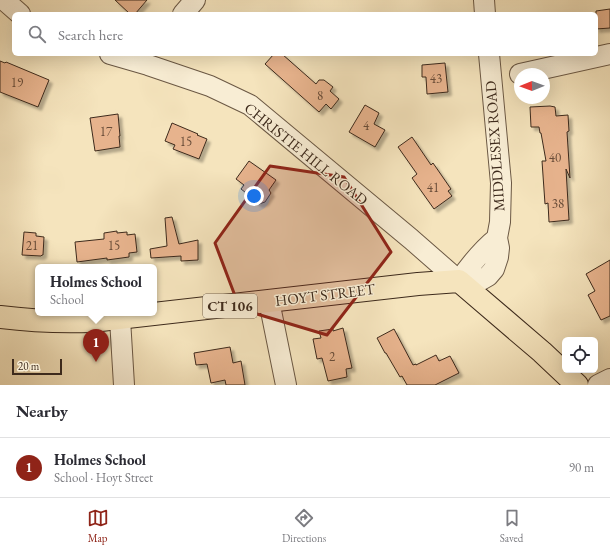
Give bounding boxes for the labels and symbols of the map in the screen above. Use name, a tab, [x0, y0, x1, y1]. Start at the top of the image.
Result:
north arrow	[514, 68, 550, 104]
house number: 43	[430, 70, 442, 87]
house number: 19	[11, 74, 24, 91]
street label: MIDDLESEX ROAD	[480, 80, 509, 212]
house number: 8	[317, 87, 323, 104]
street label: CHRISTIE HILL ROAD	[241, 98, 372, 209]
house number: 4	[363, 117, 370, 134]
house number: 17	[100, 123, 113, 140]
house number: 15	[180, 133, 192, 150]
house number: 40	[549, 149, 561, 166]
house number: 41	[427, 179, 439, 196]
your location	[244, 186, 264, 206]
house number: 38	[552, 195, 564, 212]
house number: 21	[26, 237, 38, 254]
house number: 15	[108, 237, 120, 254]
street label: HOYT STREET	[274, 279, 377, 310]
road number: CT 106	[203, 294, 257, 318]
pin: 1	[83, 329, 109, 362]
house number: 2	[329, 348, 336, 365]
scale bar	[12, 357, 62, 376]

